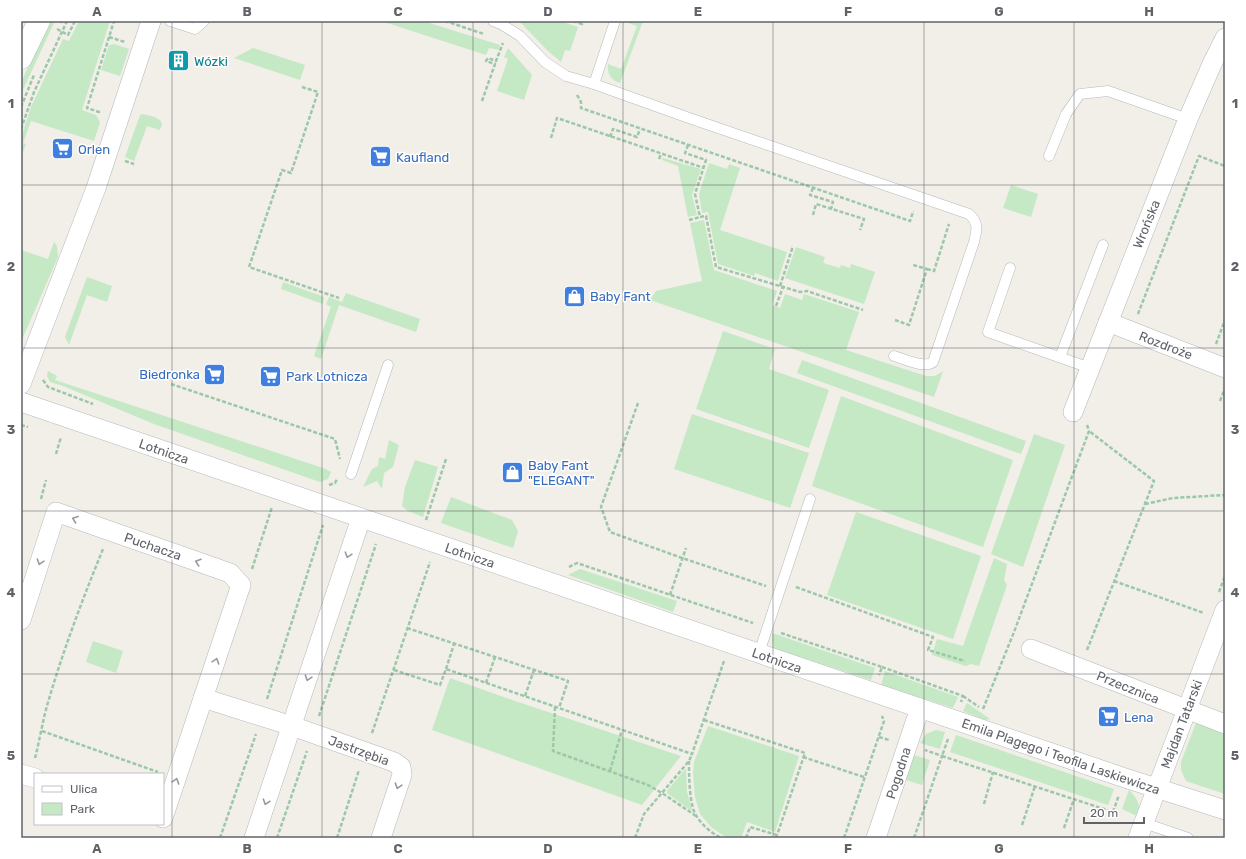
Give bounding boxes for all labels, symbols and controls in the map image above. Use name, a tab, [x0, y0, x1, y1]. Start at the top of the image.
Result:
text: A	[92, 4, 102, 19]
text: B	[242, 4, 252, 19]
text: C	[393, 4, 403, 19]
text: D	[543, 4, 553, 19]
text: E	[694, 4, 702, 19]
text: F	[844, 4, 852, 19]
text: G	[994, 4, 1004, 19]
text: H	[1144, 4, 1154, 19]
building icon: Wózki	[165, 48, 191, 74]
place label: Wózki	[194, 54, 228, 69]
text: 1	[8, 96, 14, 111]
text: 1	[1232, 96, 1238, 111]
supermarket icon: Orlen	[50, 136, 76, 162]
place label: Orlen	[78, 142, 110, 157]
supermarket icon: Kaufland	[368, 144, 394, 170]
place label: Kaufland	[396, 150, 449, 165]
street label: Wrońska	[1130, 198, 1163, 251]
text: 2	[7, 259, 15, 274]
text: 2	[1231, 259, 1239, 274]
shop icon: Baby Fant	[561, 283, 587, 309]
place label: Baby Fant	[590, 289, 651, 304]
street label: Rozdroże	[1137, 328, 1195, 363]
supermarket icon: Biedronka	[202, 361, 228, 387]
supermarket icon: Park Lotnicza	[258, 363, 284, 389]
place label: Biedronka	[139, 367, 200, 382]
place label: Park Lotnicza	[286, 369, 368, 384]
text: 3	[7, 422, 16, 437]
text: 3	[1231, 422, 1240, 437]
street label: Lotnicza	[137, 436, 191, 467]
place label: Baby Fant "ELEGANT"	[528, 458, 595, 488]
shop icon: Baby Fant "ELEGANT"	[499, 459, 525, 485]
one-way arrow	[72, 515, 79, 523]
street label: Puchacza	[122, 530, 183, 563]
street label: Lotnicza	[443, 540, 497, 571]
one-way arrow	[345, 551, 353, 558]
one-way arrow	[194, 558, 201, 567]
one-way arrow	[36, 559, 45, 566]
text: 4	[7, 585, 16, 600]
text: 4	[1231, 585, 1240, 600]
street label: Lotnicza	[750, 645, 804, 676]
one-way arrow	[211, 658, 219, 665]
street label: Przecznica	[1094, 668, 1161, 707]
one-way arrow	[304, 675, 312, 682]
street label: Majdan Tatarski	[1158, 678, 1205, 771]
supermarket icon: Lena	[1096, 704, 1122, 730]
place label: Lena	[1124, 710, 1154, 725]
street label: Emila Plagego i Teofila Laskiewicza	[960, 715, 1162, 798]
street label: Jastrzębia	[326, 732, 391, 768]
street label: Pogodna	[883, 745, 915, 801]
text: 5	[7, 748, 15, 763]
text: 5	[1231, 748, 1239, 763]
legend	[34, 773, 164, 825]
one-way arrow	[171, 778, 179, 785]
text: Ulica	[70, 782, 97, 796]
one-way arrow	[394, 783, 403, 790]
one-way arrow	[262, 798, 271, 805]
scale bar	[1084, 799, 1144, 825]
text: Park	[70, 802, 96, 816]
text: 20 m	[1090, 806, 1118, 820]
text: A	[92, 841, 102, 856]
text: B	[242, 841, 252, 856]
text: C	[393, 841, 403, 856]
text: D	[543, 841, 553, 856]
text: E	[694, 841, 702, 856]
text: F	[844, 841, 852, 856]
text: G	[994, 841, 1004, 856]
text: H	[1144, 841, 1154, 856]

